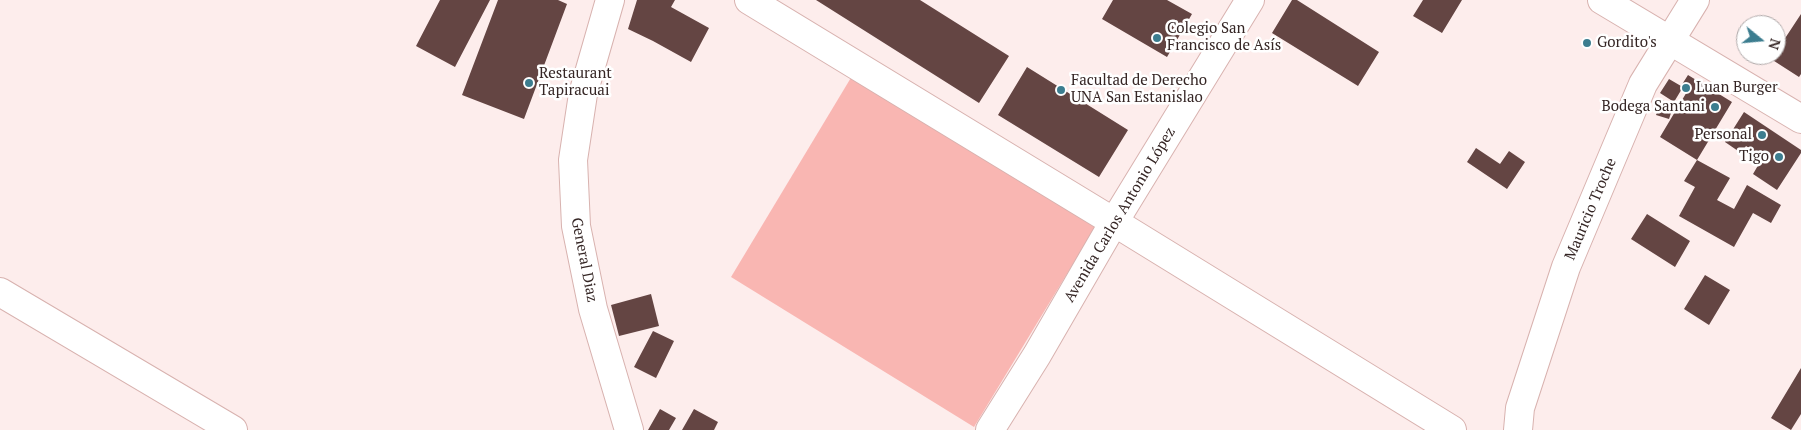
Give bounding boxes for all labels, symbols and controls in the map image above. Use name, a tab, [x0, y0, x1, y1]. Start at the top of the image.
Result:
north arrow	[1736, 15, 1786, 65]
place label: Colegio San Francisco de Asís	[1167, 20, 1281, 55]
marker: Colegio San Francisco de Asís	[1151, 32, 1163, 44]
place label: Gordito's	[1597, 34, 1657, 52]
text: N	[1764, 36, 1786, 52]
marker: Gordito's	[1581, 37, 1593, 49]
place label: Restaurant Tapiracuai	[539, 65, 612, 100]
place label: Facultad de Derecho UNA San Estanislao	[1071, 72, 1207, 107]
marker: Restaurant Tapiracuai	[523, 77, 535, 89]
place label: Luan Burger	[1696, 79, 1778, 97]
marker: Luan Burger	[1680, 82, 1692, 94]
marker: Facultad de Derecho UNA San Estanislao	[1055, 84, 1067, 96]
place label: Bodega Santani	[1601, 98, 1705, 116]
marker: Bodega Santani	[1709, 101, 1721, 113]
street label: Avenida Carlos Antonio López	[1061, 124, 1179, 306]
place label: Personal	[1694, 126, 1752, 144]
marker: Personal	[1756, 129, 1768, 141]
place label: Tigo	[1739, 148, 1769, 166]
marker: Tigo	[1773, 151, 1785, 163]
street label: Mauricio Troche	[1561, 155, 1621, 263]
street label: General Diaz	[567, 216, 601, 304]

